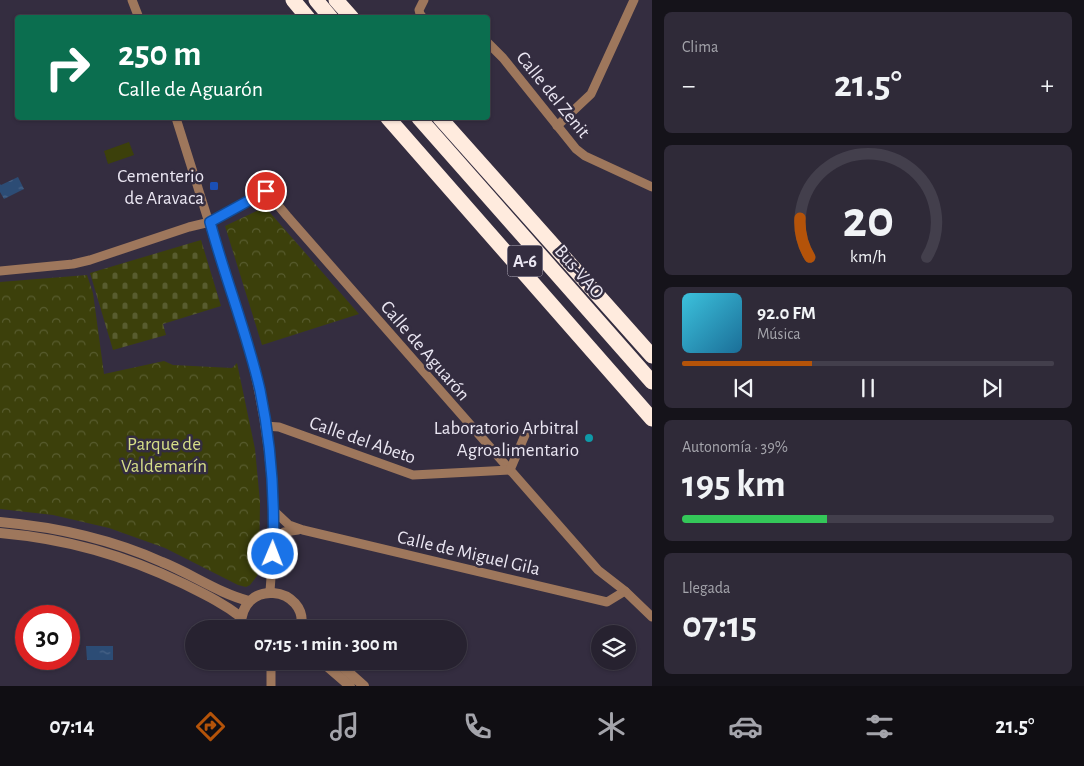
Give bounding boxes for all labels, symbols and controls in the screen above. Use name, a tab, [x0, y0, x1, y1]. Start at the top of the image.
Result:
icon: right	[35, 35, 100, 100]
text: 250 m	[118, 37, 201, 72]
text: Clima	[682, 39, 718, 55]
street label: Calle del Zenit	[512, 48, 593, 142]
text: 21.5°	[834, 66, 902, 104]
text: −	[682, 72, 695, 100]
text: +	[1041, 72, 1054, 100]
text: Calle de Aguarón	[118, 78, 263, 100]
place label: Cementerio de Aravaca	[117, 167, 204, 208]
pin	[245, 170, 287, 212]
icon: arrive	[252, 177, 280, 205]
marker: Cementerio de Aravaca	[208, 180, 220, 192]
text: 20	[842, 194, 894, 246]
street label: Bus-VAO	[551, 241, 607, 302]
road number: A-6	[508, 246, 542, 276]
text: km/h	[850, 248, 886, 266]
street label: Calle de Aguarón	[377, 297, 473, 404]
text: 92.0 FM	[757, 304, 816, 323]
text: Música	[757, 326, 801, 342]
icon: previous	[730, 374, 758, 402]
icon: pause	[854, 374, 882, 402]
icon: next	[978, 374, 1006, 402]
street label: Calle del Abeto	[307, 413, 418, 467]
place label: Laboratorio Arbitral Agroalimentario	[434, 419, 579, 460]
marker: Laboratorio Arbitral Agroalimentario	[583, 432, 595, 444]
park label: Parque de Valdemarín	[121, 435, 207, 476]
text: Autonomía · 39%	[682, 439, 788, 455]
text: 195 km	[682, 466, 786, 504]
position arrow	[246, 527, 298, 579]
street label: Calle de Miguel Gila	[395, 528, 542, 579]
text: Llegada	[682, 580, 730, 596]
speed limit sign: 30	[15, 605, 80, 670]
text: 07:15	[682, 607, 757, 645]
map controls	[591, 625, 636, 670]
button: layers	[591, 625, 636, 670]
text: 07:15 · 1 min · 300 m	[254, 635, 398, 654]
icon: directions	[193, 709, 228, 744]
icon: music	[327, 709, 362, 744]
icon: phone	[460, 709, 495, 744]
icon: climate	[594, 709, 629, 744]
icon: car	[728, 709, 763, 744]
icon: filters	[862, 709, 897, 744]
text: 07:14	[49, 715, 94, 737]
text: 21.5°	[995, 715, 1035, 737]

